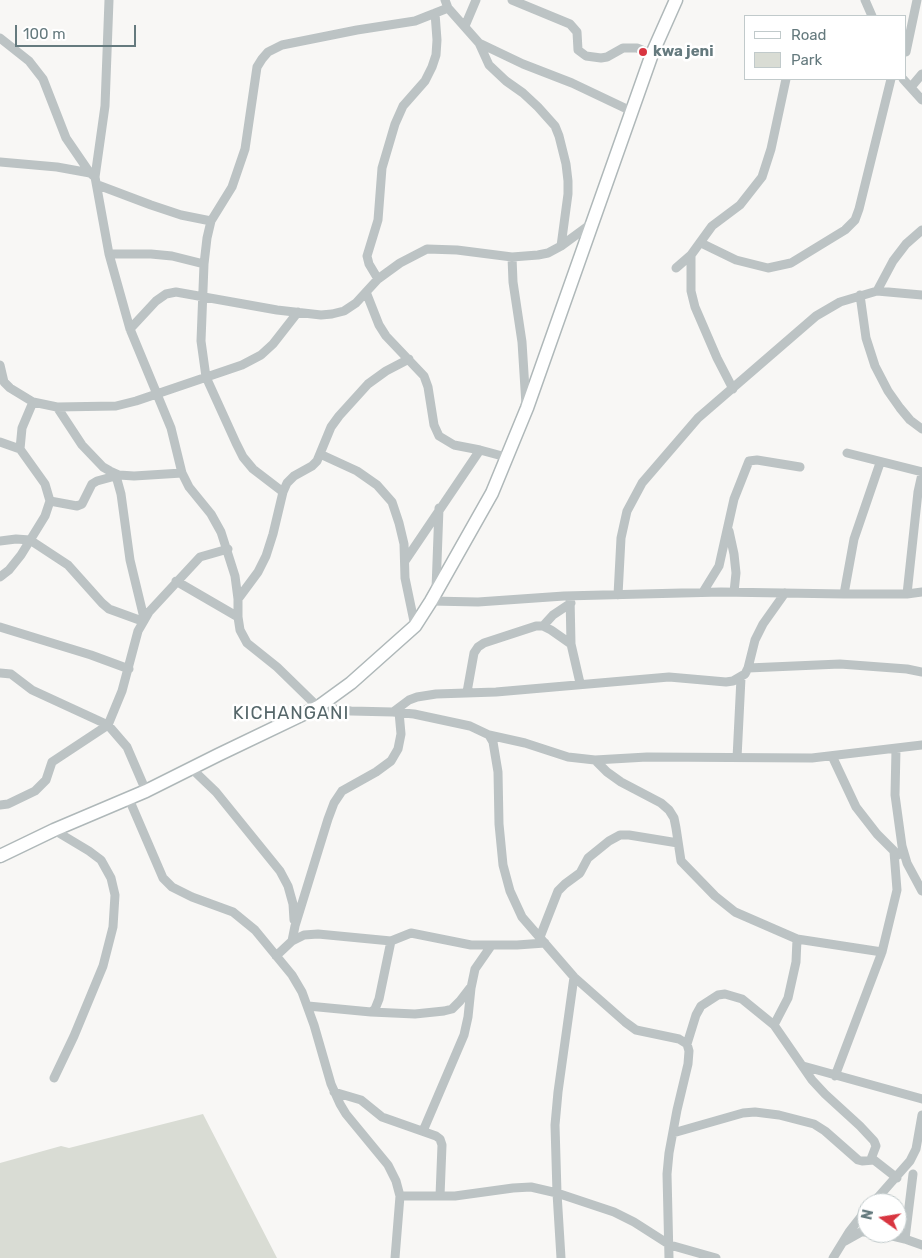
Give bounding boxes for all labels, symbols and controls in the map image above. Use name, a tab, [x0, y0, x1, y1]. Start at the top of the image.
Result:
scale bar	[18, 15, 139, 47]
legend	[744, 15, 907, 80]
text: 100 m	[23, 25, 65, 43]
text: Road	[791, 26, 827, 44]
place label: kwa jeni	[653, 43, 714, 61]
marker: kwa jeni	[637, 46, 649, 58]
text: Park	[791, 51, 822, 69]
district label: KICHANGANI	[231, 703, 351, 725]
north arrow	[857, 1193, 907, 1243]
text: N	[858, 1208, 877, 1222]

